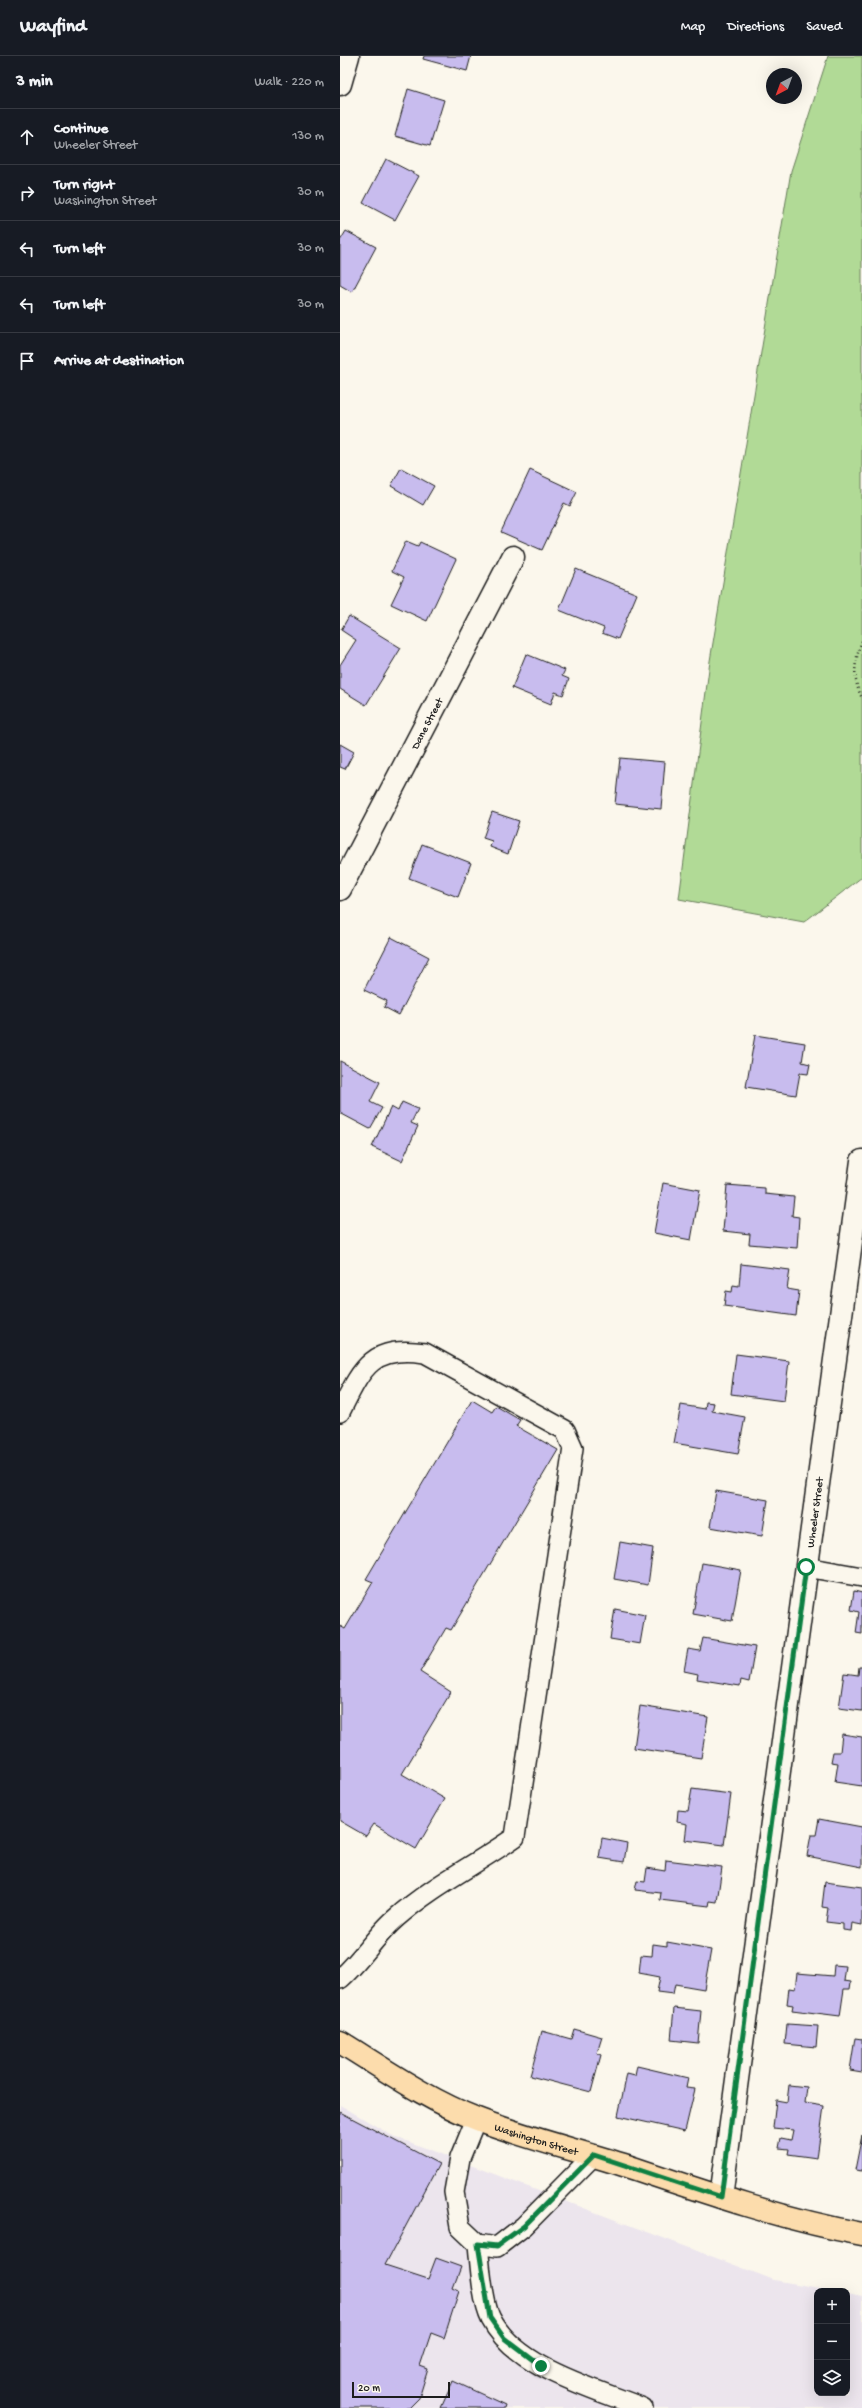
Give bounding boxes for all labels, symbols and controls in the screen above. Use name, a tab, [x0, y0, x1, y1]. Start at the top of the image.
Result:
text: Wayfind	[20, 16, 86, 39]
text: Map	[681, 19, 705, 36]
text: Directions	[727, 19, 784, 36]
text: Saved	[806, 19, 842, 36]
north arrow	[766, 68, 802, 104]
text: 3 min	[16, 72, 53, 92]
text: Walk · 220 m	[254, 75, 324, 90]
text: Continue	[54, 120, 108, 138]
icon: ahead	[16, 126, 38, 148]
text: 130 m	[292, 129, 324, 144]
text: Wheeler Street	[54, 138, 137, 153]
text: Turn right	[54, 176, 114, 194]
icon: right	[16, 182, 38, 204]
text: 30 m	[298, 185, 324, 200]
text: Washington Street	[54, 194, 156, 209]
icon: left	[16, 238, 38, 260]
text: Turn left	[54, 240, 105, 258]
text: 30 m	[298, 241, 324, 256]
icon: left	[16, 294, 38, 316]
text: Turn left	[54, 296, 105, 314]
text: 30 m	[298, 297, 324, 312]
icon: arrive	[16, 350, 38, 372]
text: Arrive at destination	[54, 352, 184, 370]
street label: Dane Street	[409, 695, 447, 753]
street label: Wheeler Street	[805, 1475, 827, 1548]
route start	[797, 1558, 815, 1576]
street label: Washington Street	[492, 2122, 580, 2159]
map controls	[814, 2288, 850, 2396]
button: +	[814, 2288, 850, 2324]
button: −	[814, 2324, 850, 2360]
route end	[532, 2357, 550, 2375]
button: layers	[814, 2360, 850, 2396]
scale bar	[352, 2380, 450, 2399]
text: 20 m	[358, 2383, 380, 2395]

